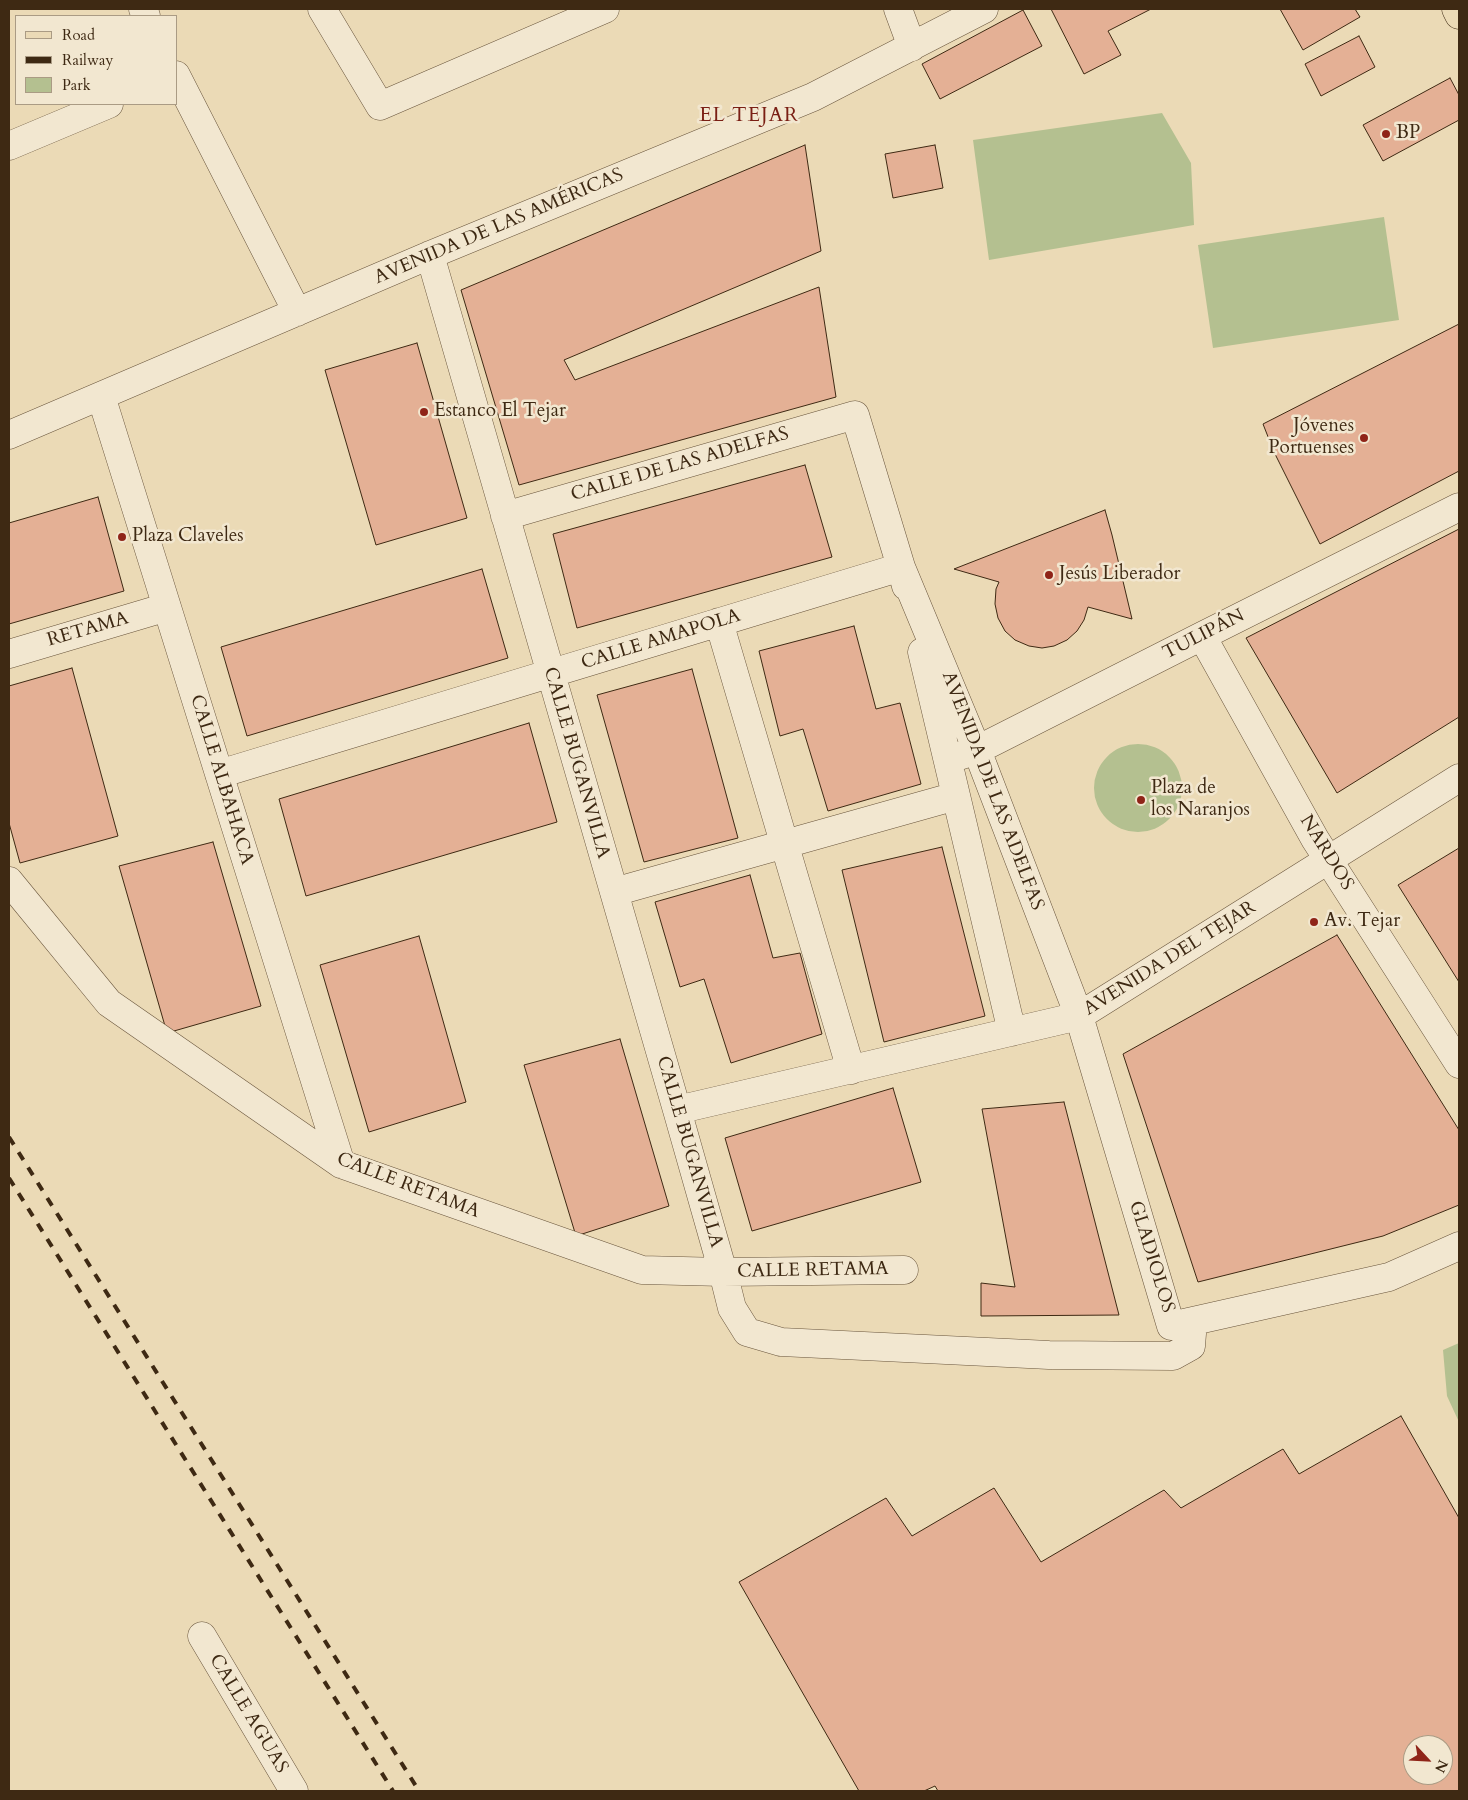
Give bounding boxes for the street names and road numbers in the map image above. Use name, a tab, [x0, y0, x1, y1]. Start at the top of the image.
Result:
street label: AVENIDA DE LAS AMÉRICAS	[371, 164, 627, 290]
street label: CALLE DE LAS ADELFAS	[568, 423, 792, 507]
street label: CALLE AMAPOLA	[579, 605, 743, 675]
street label: TULIPÁN	[1159, 605, 1249, 665]
street label: RETAMA	[45, 607, 131, 653]
street label: CALLE BUGANVILLA	[538, 665, 614, 861]
street label: AVENIDA DE LAS ADELFAS	[936, 668, 1048, 914]
street label: CALLE ALBAHACA	[184, 692, 258, 868]
street label: NARDOS	[1294, 811, 1358, 895]
street label: AVENIDA DEL TEJAR	[1080, 897, 1260, 1021]
street label: CALLE BUGANVILLA	[651, 1054, 727, 1250]
street label: CALLE RETAMA	[333, 1148, 483, 1224]
street label: GLADIOLOS	[1123, 1198, 1179, 1316]
street label: CALLE RETAMA	[737, 1258, 889, 1284]
street label: CALLE AGUAS	[203, 1650, 293, 1778]

